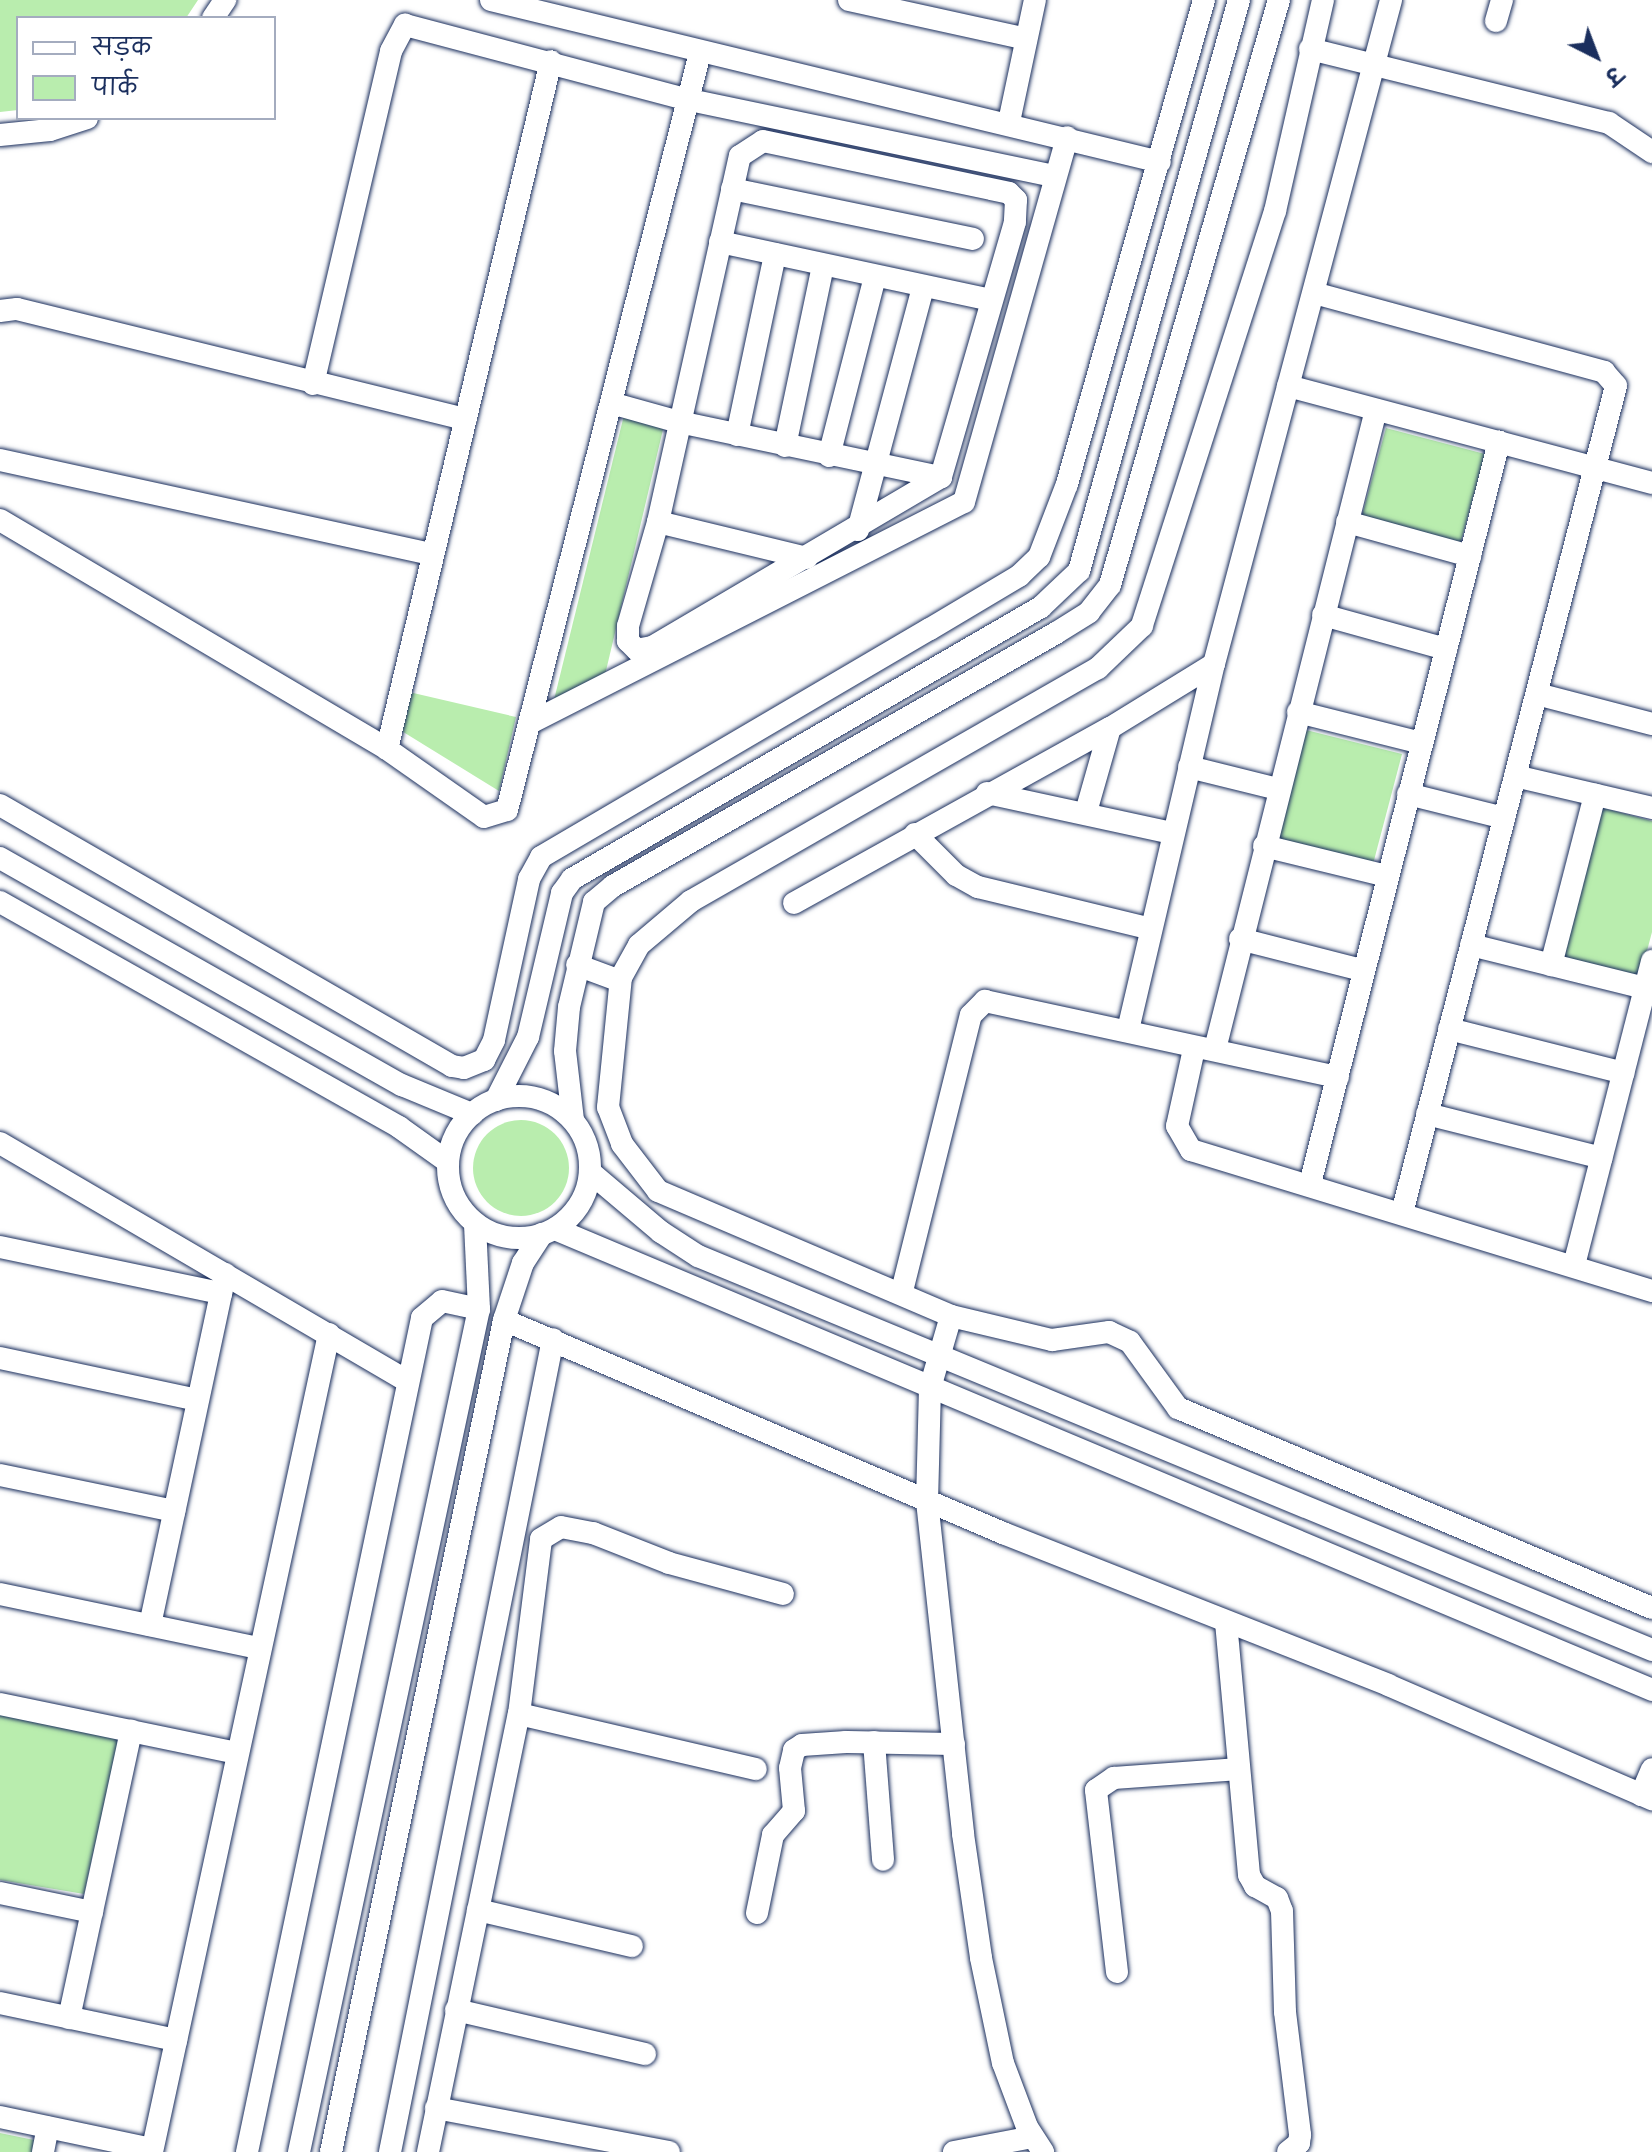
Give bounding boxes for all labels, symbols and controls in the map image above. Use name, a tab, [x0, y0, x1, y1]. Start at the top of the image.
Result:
legend	[16, 16, 276, 120]
north arrow	[1556, 16, 1636, 96]
text: सड़क	[92, 32, 151, 67]
text: उ	[1596, 57, 1628, 91]
text: पार्क	[92, 72, 137, 107]

